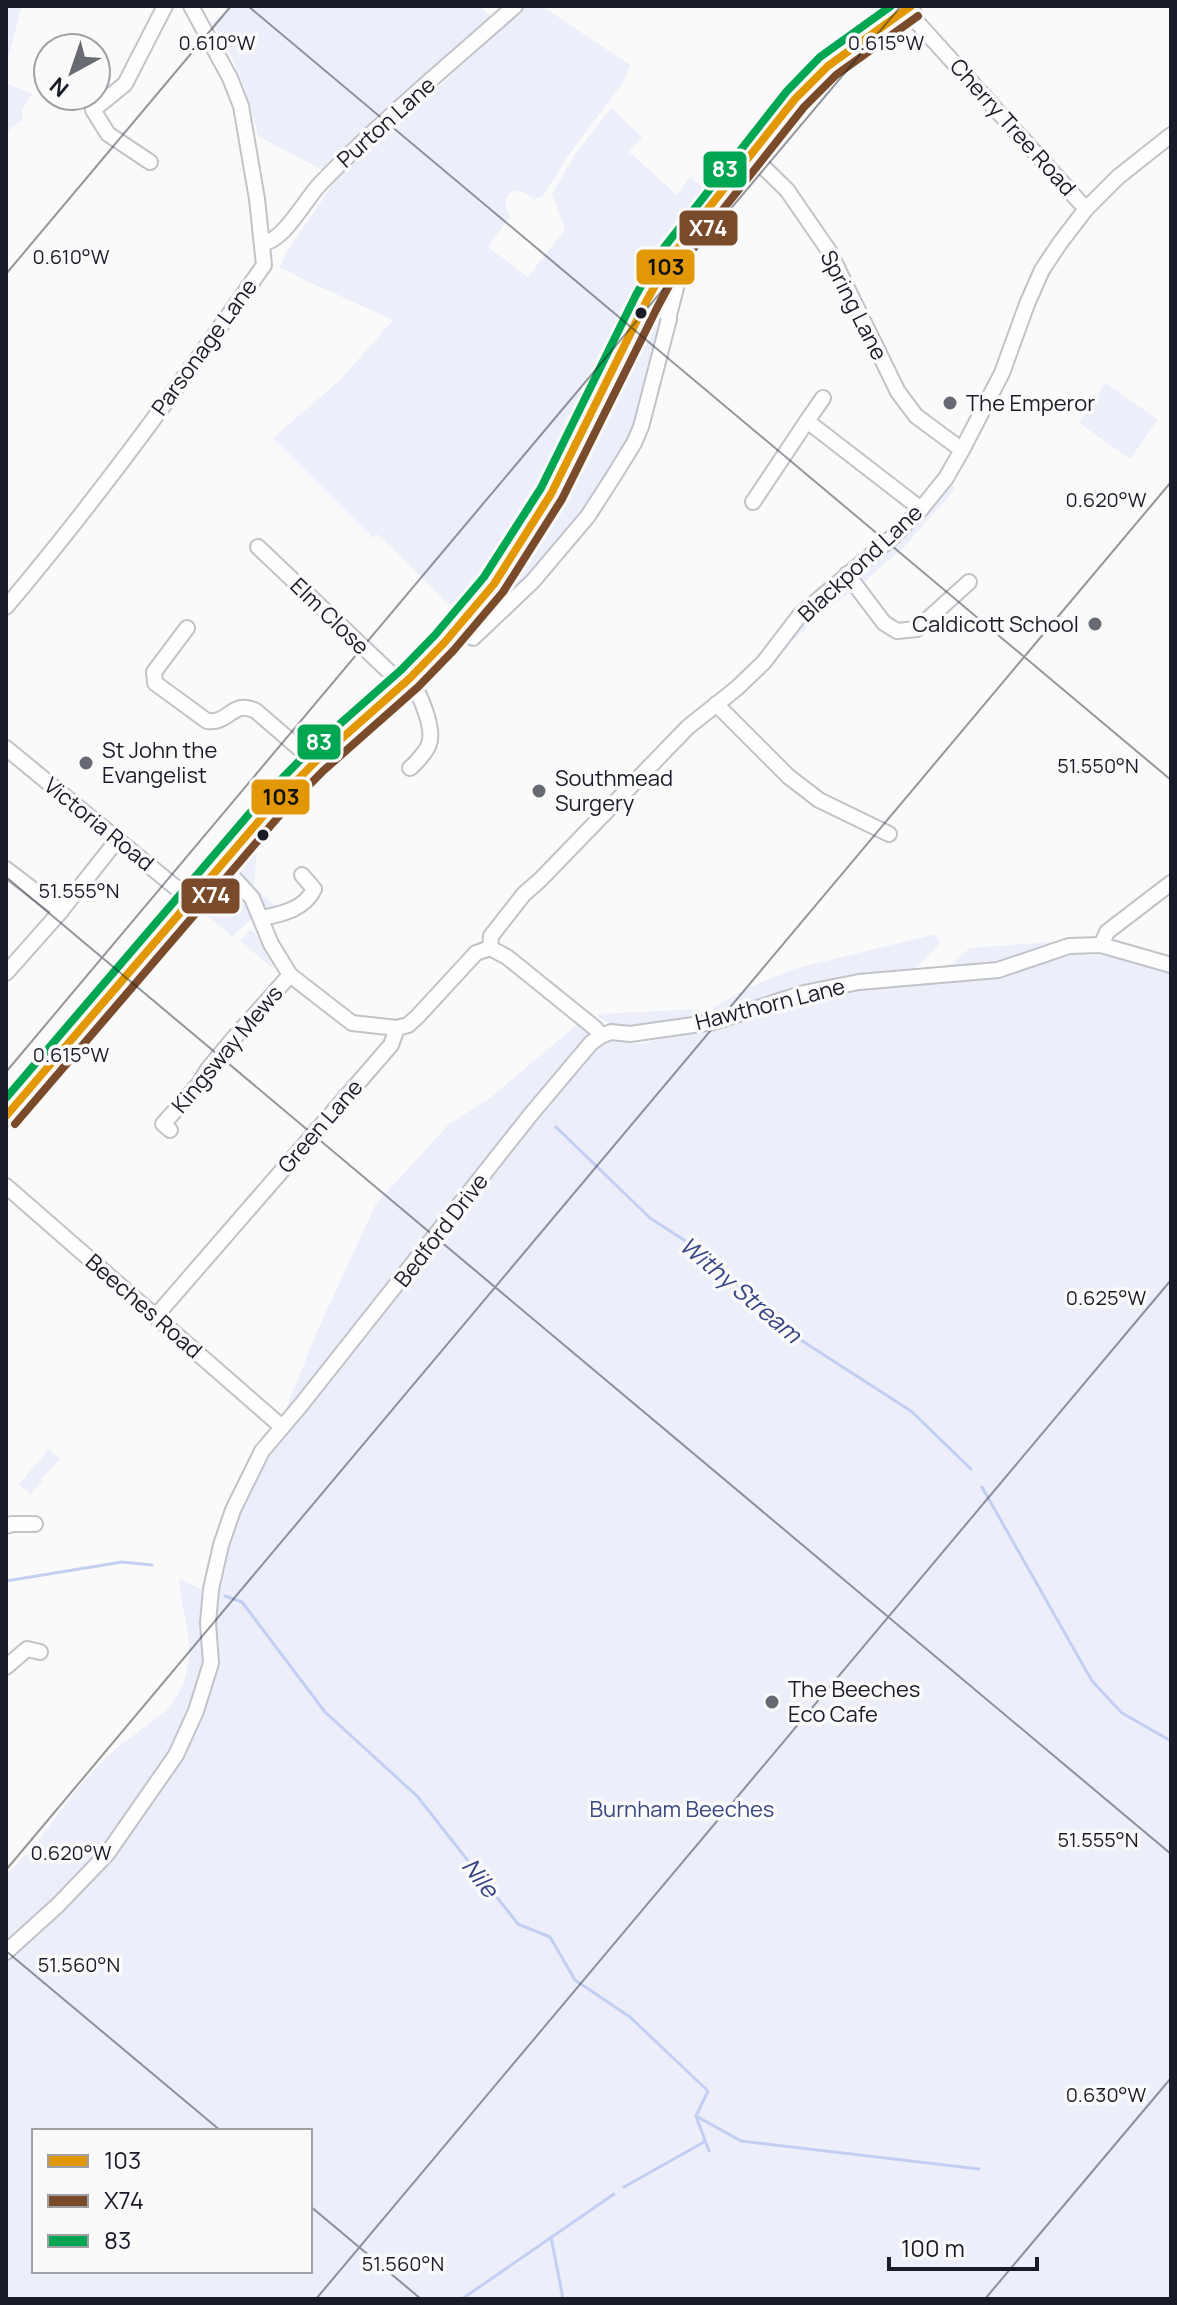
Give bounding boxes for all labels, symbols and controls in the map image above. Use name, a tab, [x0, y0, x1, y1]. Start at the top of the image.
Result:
text: 0.610°W	[178, 29, 256, 56]
text: 0.615°W	[848, 29, 925, 56]
north arrow	[32, 32, 112, 112]
street label: Cherry Tree Road	[943, 52, 1083, 202]
street label: Purton Lane	[330, 70, 442, 174]
text: N	[43, 71, 75, 104]
line badge: 83	[702, 150, 748, 189]
text: 83	[712, 154, 738, 184]
line badge: X74	[678, 209, 739, 247]
text: X74	[689, 213, 727, 243]
text: 0.610°W	[32, 243, 110, 270]
street label: Spring Lane	[814, 245, 895, 365]
line badge: 103	[635, 248, 696, 286]
text: 103	[648, 252, 684, 282]
street label: Parsonage Lane	[144, 273, 264, 421]
unlabelled marker	[633, 305, 649, 321]
place label: The Emperor	[966, 388, 1095, 418]
marker: The Emperor	[941, 394, 959, 412]
text: 0.620°W	[1066, 486, 1147, 513]
street label: Blackpond Lane	[791, 497, 929, 628]
street label: Elm Close	[284, 571, 376, 661]
place label: Caldicott School	[912, 609, 1079, 639]
marker: Caldicott School	[1086, 615, 1104, 633]
line badge: 83	[296, 723, 342, 761]
text: 83	[306, 727, 332, 757]
place label: St John the Evangelist	[102, 735, 217, 790]
text: 51.550°N	[1057, 752, 1139, 779]
marker: St John the Evangelist	[77, 754, 95, 772]
place label: Southmead Surgery	[555, 763, 673, 818]
street label: Victoria Road	[38, 770, 160, 878]
line badge: 103	[250, 778, 311, 816]
text: 103	[263, 782, 299, 812]
marker: Southmead Surgery	[530, 782, 548, 800]
unlabelled marker	[255, 827, 271, 843]
text: 51.555°N	[39, 877, 119, 904]
line badge: X74	[180, 877, 241, 915]
text: X74	[192, 880, 230, 910]
street label: Hawthorn Lane	[692, 971, 848, 1037]
street label: Kingsway Mews	[165, 979, 289, 1119]
text: 0.615°W	[33, 1041, 110, 1068]
street label: Green Lane	[271, 1073, 369, 1179]
street label: Bedford Drive	[387, 1167, 495, 1293]
water label: Withy Stream	[673, 1228, 810, 1351]
street label: Beeches Road	[79, 1247, 209, 1365]
text: 0.625°W	[1066, 1284, 1146, 1311]
place label: The Beeches Eco Cafe	[788, 1674, 920, 1729]
marker: The Beeches Eco Cafe	[763, 1693, 781, 1711]
park label: Burnham Beeches	[590, 1794, 774, 1824]
text: 51.555°N	[1058, 1826, 1138, 1853]
text: 0.620°W	[31, 1839, 112, 1866]
water label: Nile	[455, 1850, 508, 1905]
text: 51.560°N	[38, 1951, 120, 1978]
text: 0.630°W	[1066, 2081, 1147, 2108]
legend	[32, 2129, 312, 2273]
text: 103	[104, 2143, 141, 2176]
text: X74	[104, 2183, 144, 2216]
scale bar	[889, 2221, 1037, 2271]
text: 83	[104, 2223, 131, 2256]
text: 100 m	[901, 2231, 965, 2264]
text: 51.560°N	[362, 2250, 444, 2277]

